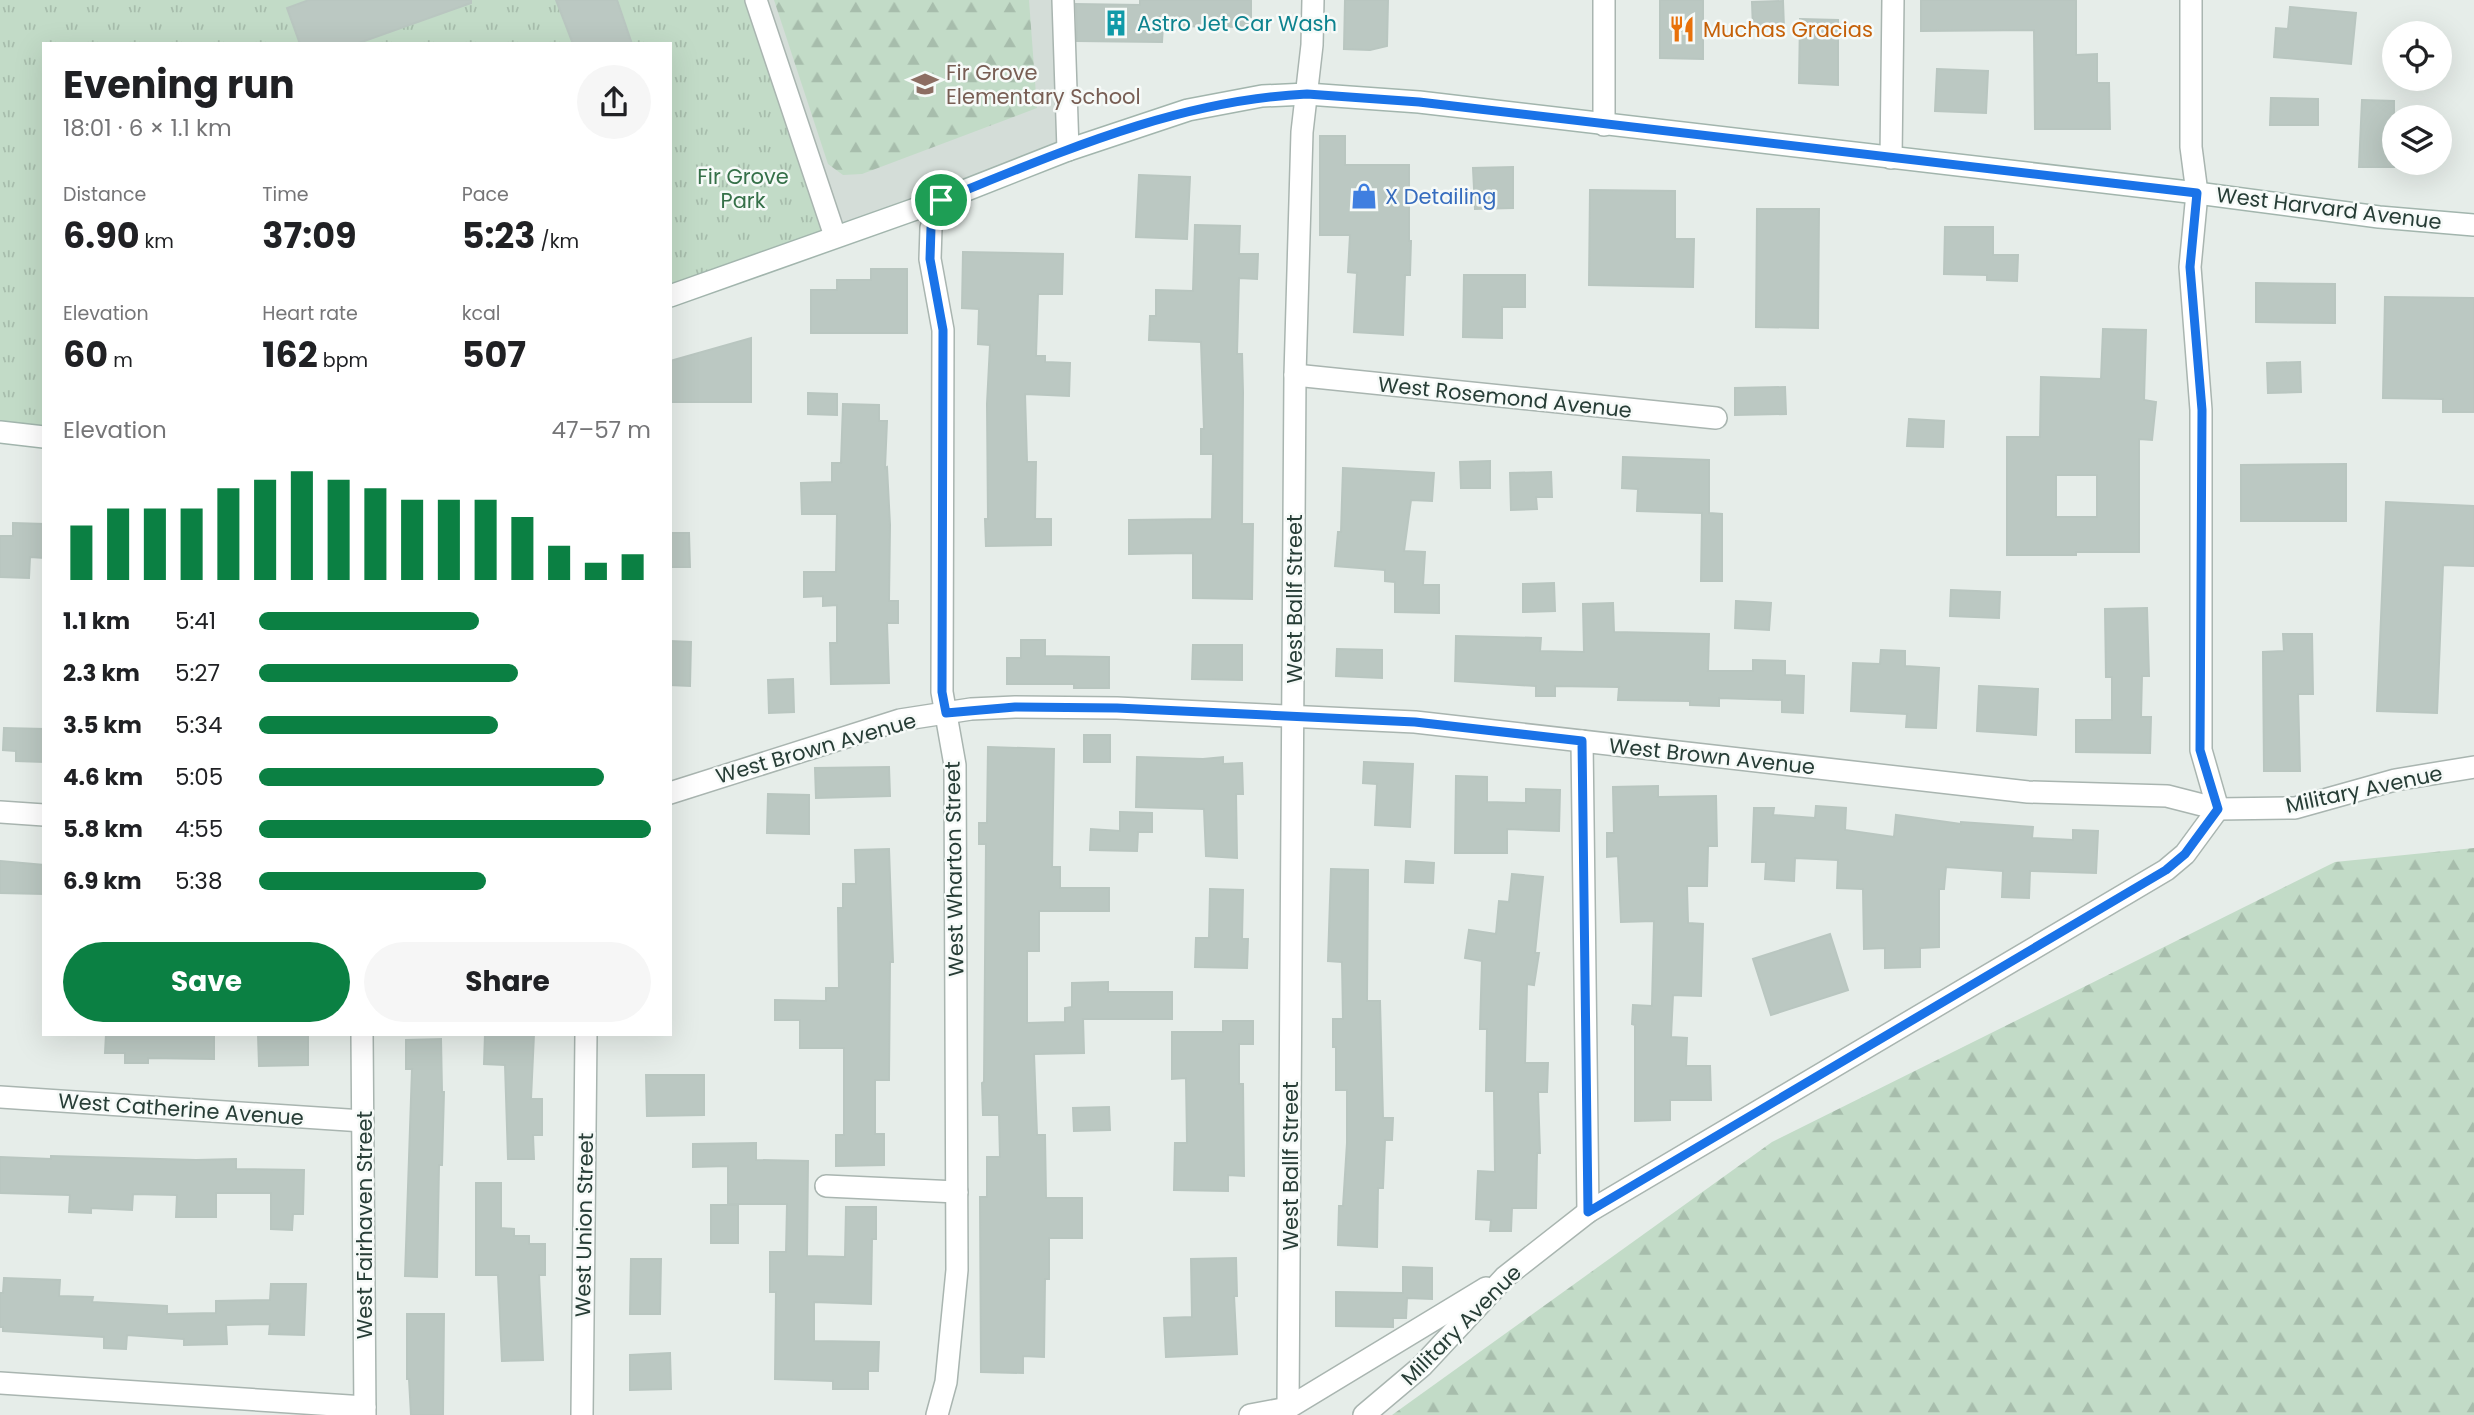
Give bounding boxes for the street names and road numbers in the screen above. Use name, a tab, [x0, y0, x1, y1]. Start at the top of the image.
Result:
street label: West Harvard Avenue	[2215, 180, 2443, 236]
street label: West Rosemond Avenue	[1377, 369, 1633, 425]
street label: West Ballf Street	[1280, 514, 1309, 684]
street label: West Brown Avenue	[713, 706, 919, 790]
street label: West Brown Avenue	[1608, 731, 1816, 781]
street label: Military Avenue	[2283, 758, 2445, 820]
street label: West Wharton Street	[938, 761, 970, 977]
street label: West Ballf Street	[1276, 1081, 1305, 1251]
street label: West Catherine Avenue	[57, 1086, 305, 1132]
street label: West Fairhaven Street	[350, 1111, 379, 1339]
street label: West Union Street	[568, 1133, 600, 1317]
street label: Military Avenue	[1394, 1258, 1528, 1392]

